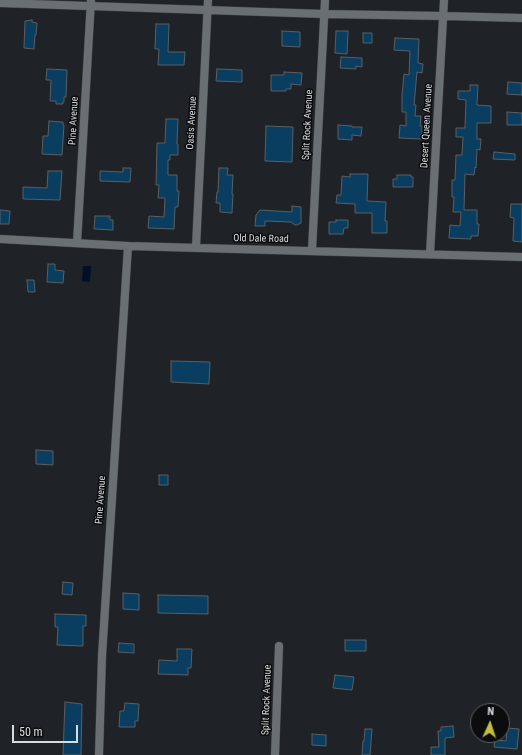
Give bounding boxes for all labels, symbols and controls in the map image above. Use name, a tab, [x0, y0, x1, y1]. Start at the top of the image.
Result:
street label: Desert Queen Avenue	[419, 84, 435, 168]
street label: Split Rock Avenue	[300, 89, 316, 161]
street label: Pine Avenue	[67, 96, 81, 146]
street label: Oasis Avenue	[185, 96, 199, 150]
street label: Old Dale Road	[233, 233, 289, 245]
street label: Pine Avenue	[93, 475, 109, 525]
street label: Split Rock Avenue	[260, 665, 274, 735]
north arrow	[470, 703, 510, 743]
text: N	[487, 705, 494, 718]
scale bar	[14, 717, 80, 743]
text: 50 m	[19, 725, 43, 739]

